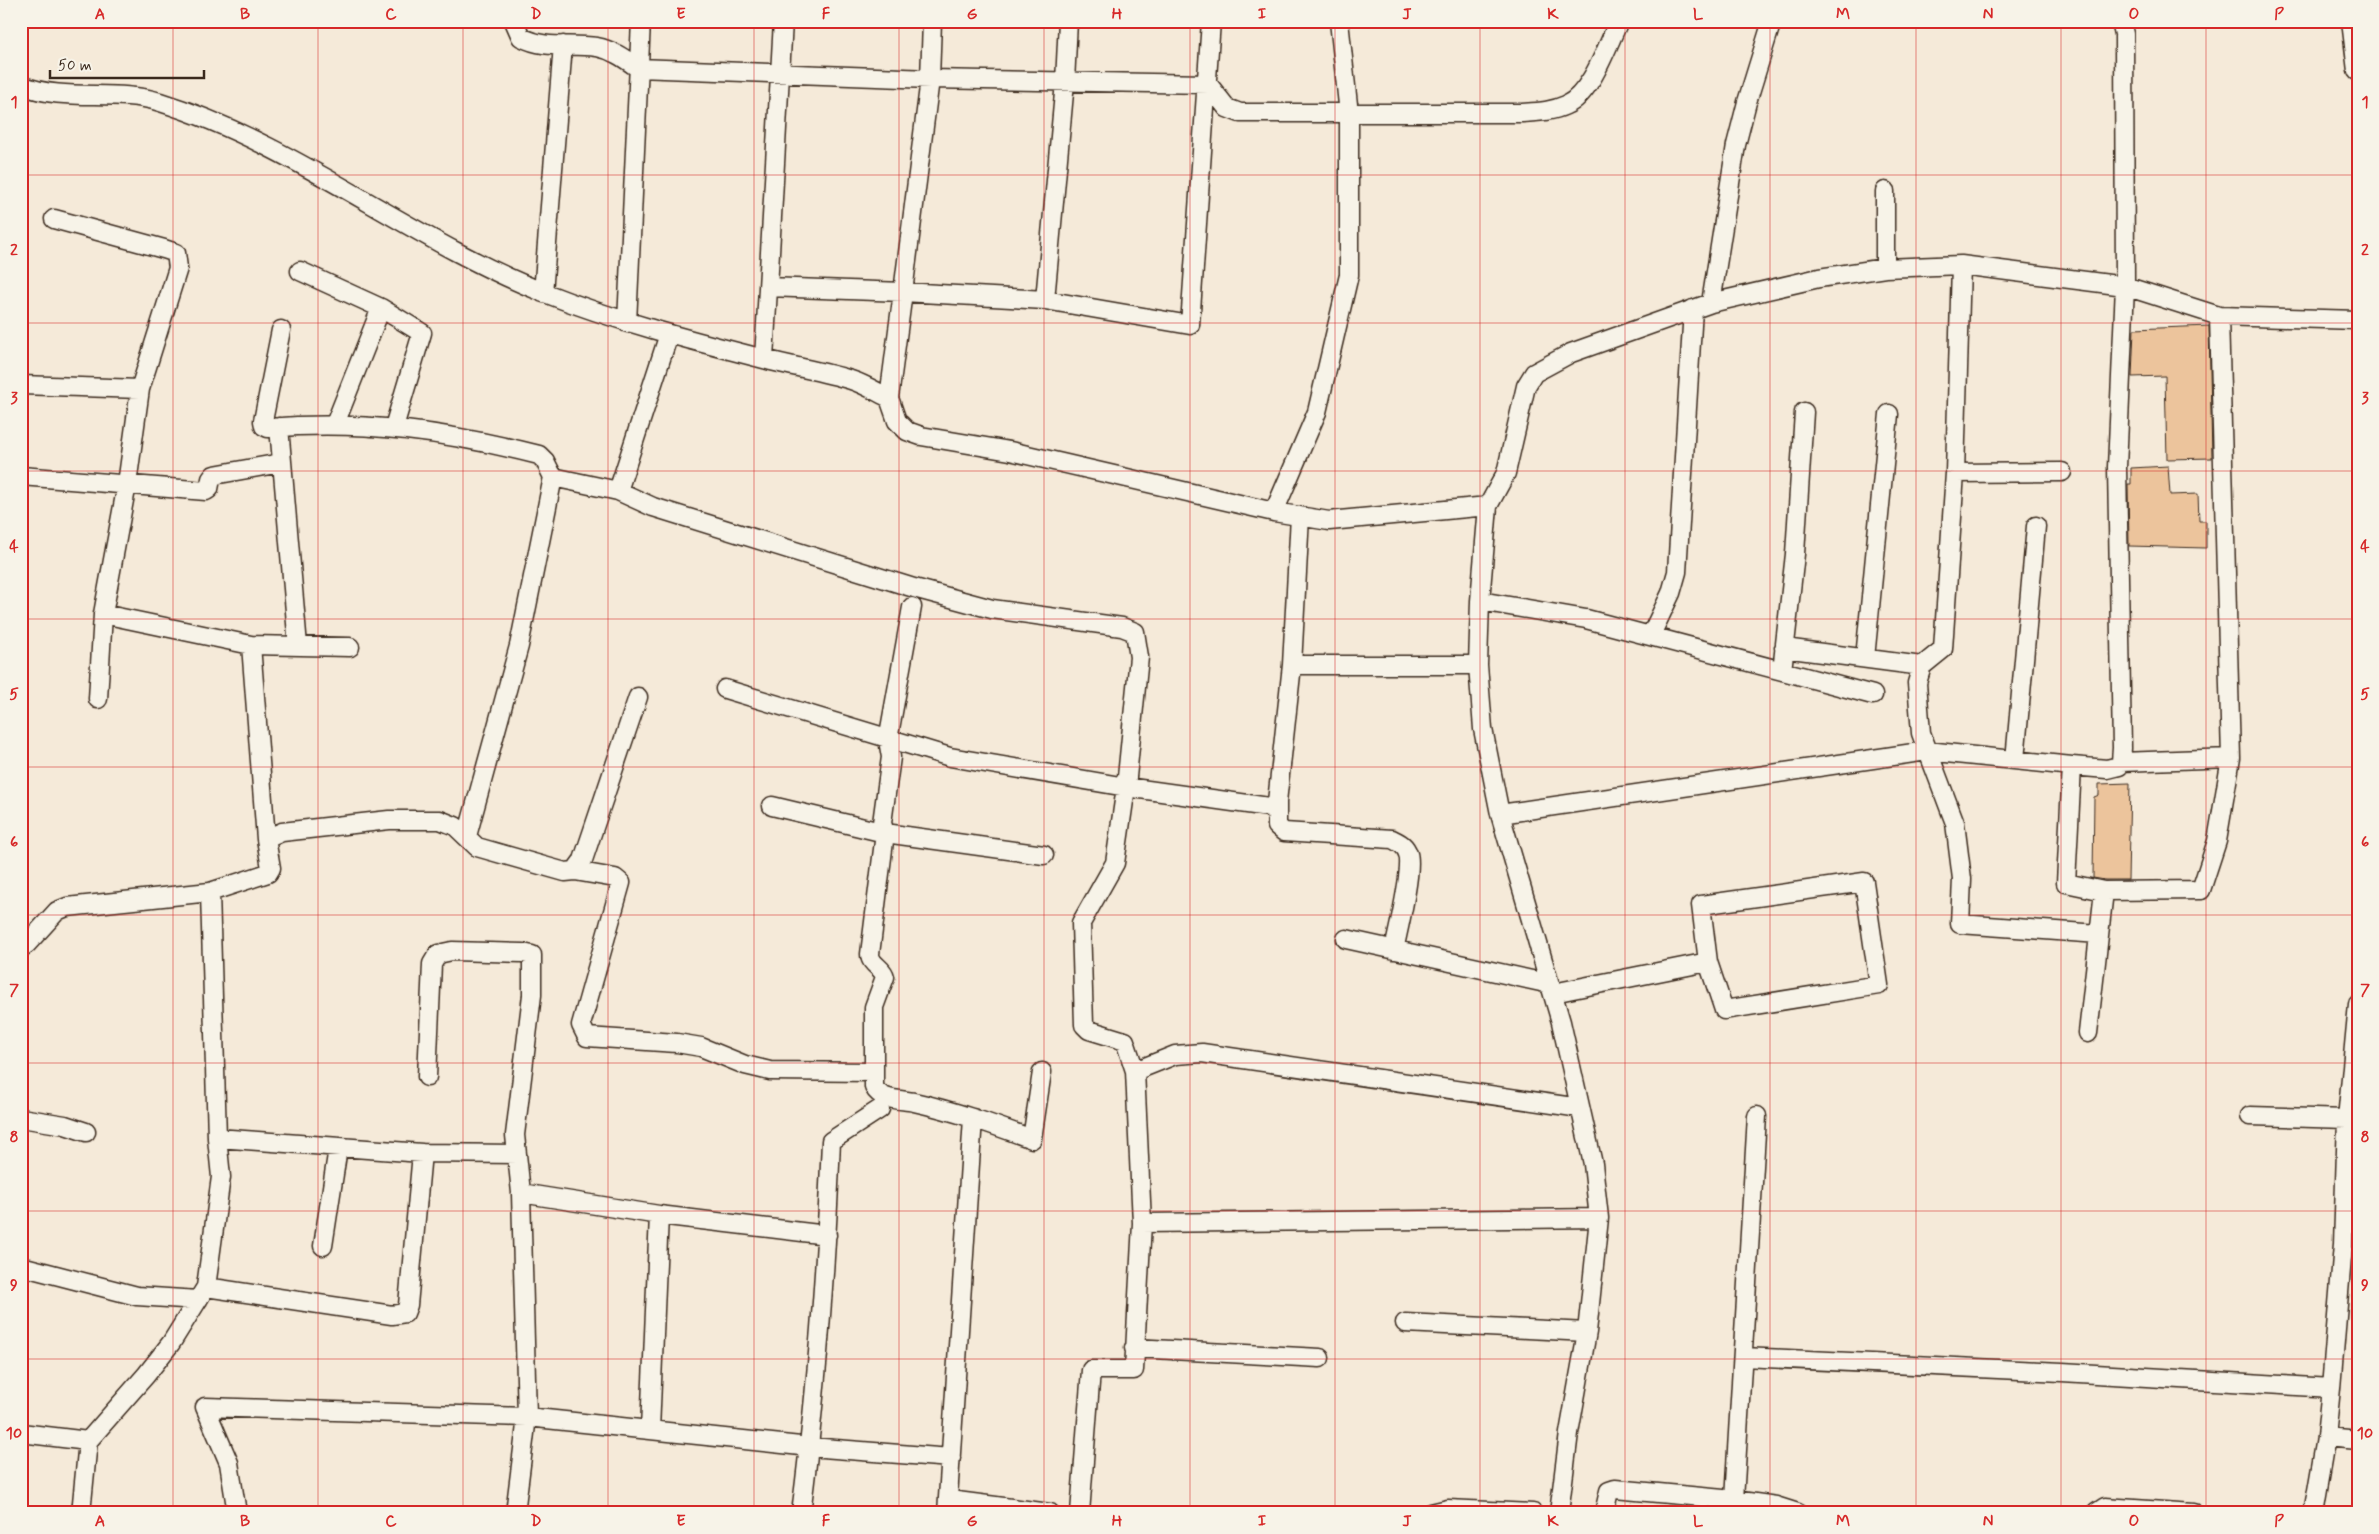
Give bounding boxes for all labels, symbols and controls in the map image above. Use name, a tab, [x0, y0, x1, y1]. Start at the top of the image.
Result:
text: A	[95, 4, 105, 25]
text: B	[240, 4, 250, 25]
text: C	[385, 4, 397, 25]
text: D	[530, 4, 542, 25]
text: E	[676, 4, 686, 25]
text: F	[822, 4, 831, 25]
text: G	[967, 4, 978, 25]
text: H	[1112, 4, 1123, 25]
text: I	[1258, 4, 1267, 25]
text: J	[1402, 4, 1412, 25]
text: K	[1547, 4, 1559, 25]
text: L	[1693, 4, 1704, 25]
text: M	[1836, 4, 1850, 25]
text: N	[1983, 4, 1993, 25]
text: O	[2129, 4, 2140, 25]
text: P	[2274, 4, 2284, 25]
scale bar	[50, 48, 204, 80]
text: 50 m	[58, 56, 92, 76]
text: 1	[10, 92, 18, 113]
text: 1	[2361, 92, 2369, 113]
text: 2	[10, 240, 18, 261]
text: 2	[2361, 240, 2369, 261]
text: 3	[10, 388, 18, 409]
text: 3	[2361, 388, 2369, 409]
text: 4	[9, 536, 19, 557]
text: 4	[2360, 536, 2370, 557]
text: 5	[9, 684, 19, 705]
text: 5	[2360, 684, 2370, 705]
text: 6	[10, 832, 18, 853]
text: 6	[2361, 832, 2369, 853]
text: 7	[9, 980, 19, 1001]
text: 7	[2360, 980, 2370, 1001]
text: 8	[9, 1127, 19, 1148]
text: 8	[2360, 1127, 2370, 1148]
text: 9	[10, 1275, 18, 1296]
text: 9	[2361, 1275, 2369, 1296]
text: 10	[6, 1423, 22, 1444]
text: 10	[2357, 1423, 2373, 1444]
text: A	[95, 1511, 105, 1532]
text: B	[240, 1511, 250, 1532]
text: C	[385, 1511, 397, 1532]
text: D	[530, 1511, 542, 1532]
text: E	[676, 1511, 686, 1532]
text: F	[822, 1511, 831, 1532]
text: G	[967, 1511, 978, 1532]
text: H	[1112, 1511, 1123, 1532]
text: I	[1258, 1511, 1267, 1532]
text: J	[1402, 1511, 1412, 1532]
text: K	[1547, 1511, 1559, 1532]
text: L	[1693, 1511, 1704, 1532]
text: M	[1836, 1511, 1850, 1532]
text: N	[1983, 1511, 1993, 1532]
text: O	[2129, 1511, 2140, 1532]
text: P	[2274, 1511, 2284, 1532]

